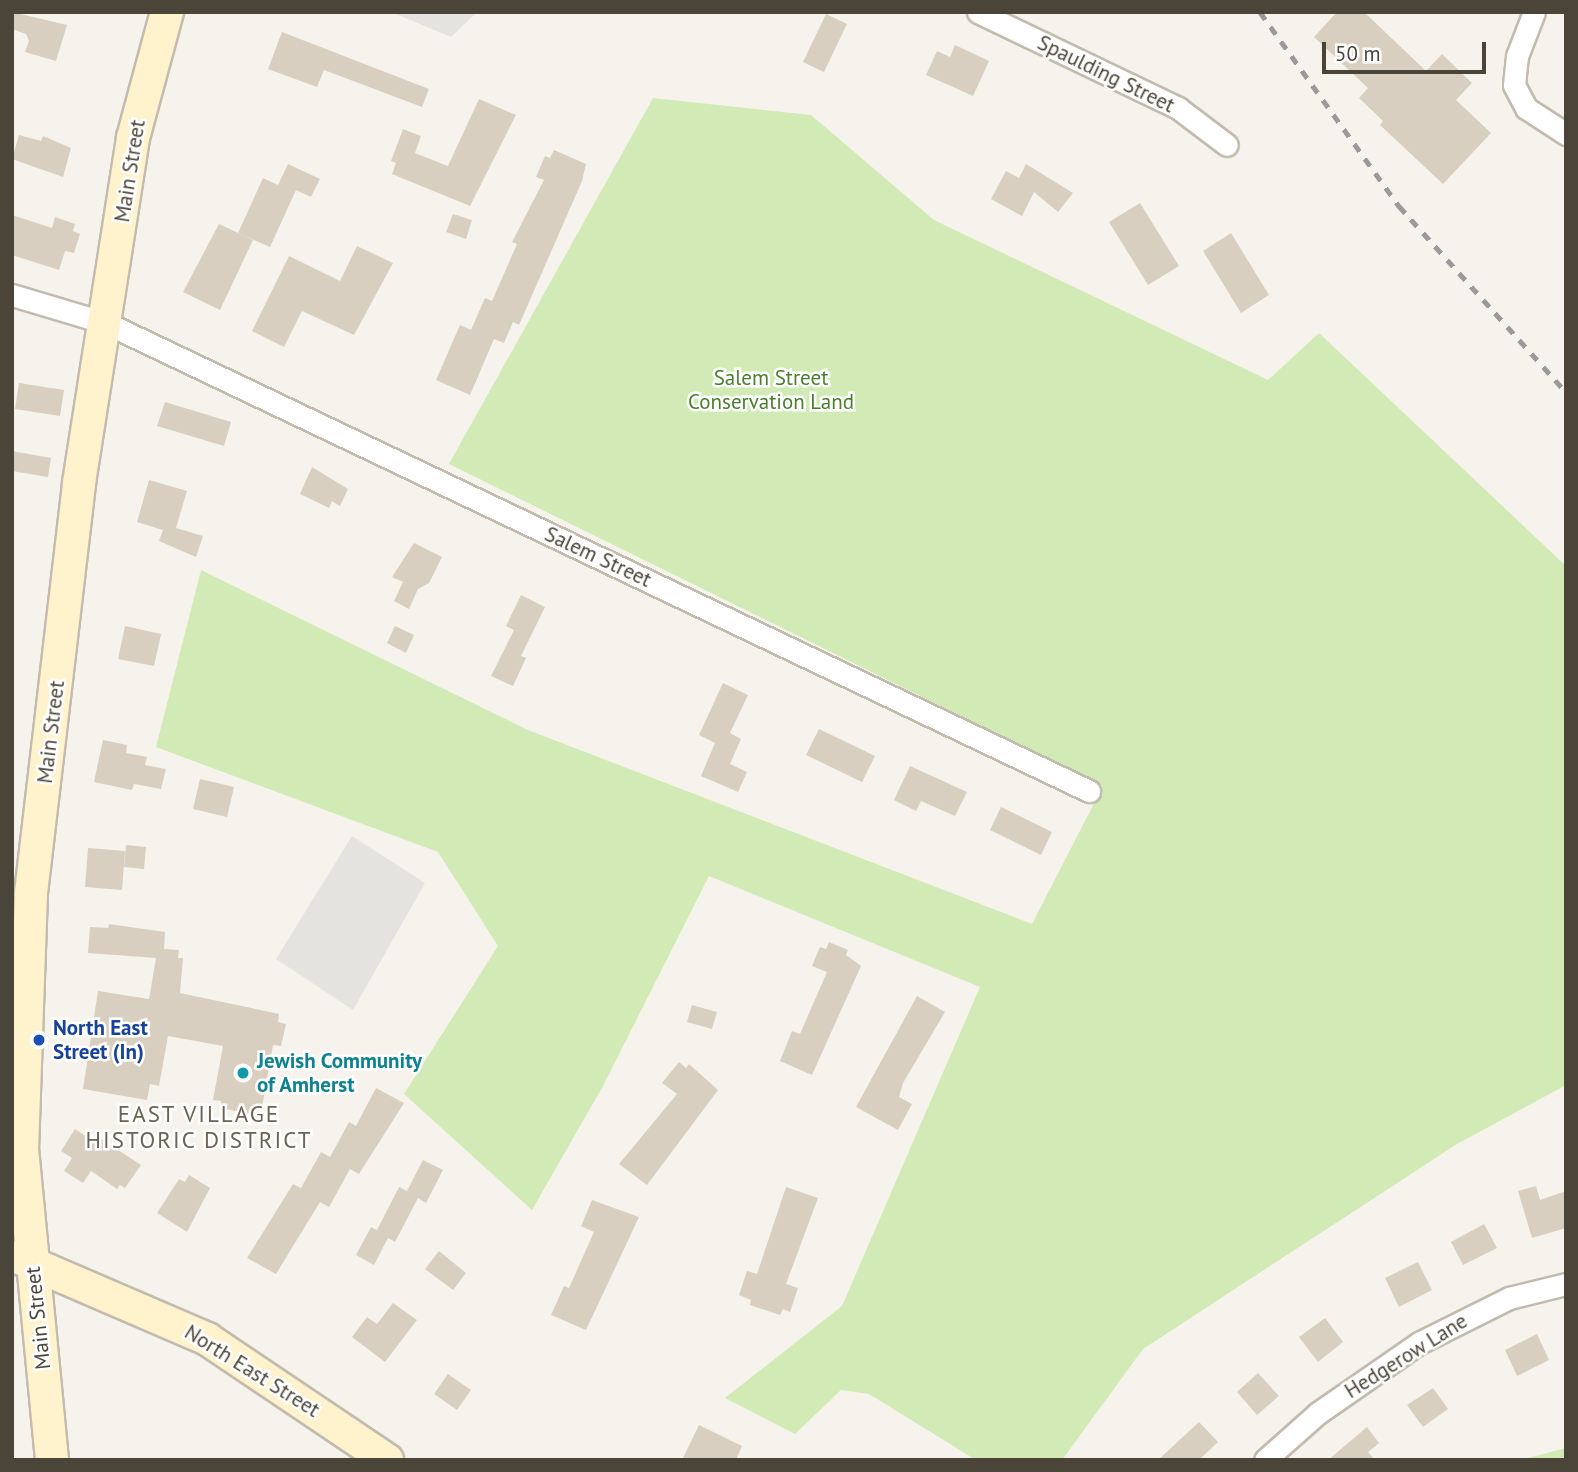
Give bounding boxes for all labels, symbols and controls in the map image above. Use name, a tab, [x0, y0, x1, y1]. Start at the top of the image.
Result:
scale bar	[1326, 28, 1490, 72]
street label: Spaulding Street	[1033, 30, 1179, 118]
text: 50 m	[1335, 40, 1381, 67]
street label: Main Street	[109, 118, 151, 224]
park label: Salem Street Conservation Land	[688, 365, 854, 415]
street label: Salem Street	[541, 521, 655, 593]
street label: Main Street	[32, 679, 70, 785]
place label: North East Street (In)	[53, 1015, 148, 1065]
marker: North East Street (In)	[31, 1032, 47, 1048]
place label: Jewish Community of Amherst	[257, 1048, 422, 1098]
marker: Jewish Community of Amherst	[235, 1065, 251, 1081]
district label: EAST VILLAGE HISTORIC DISTRICT	[87, 1100, 311, 1154]
street label: Main Street	[20, 1265, 56, 1371]
street label: Hedgerow Lane	[1340, 1308, 1472, 1404]
street label: North East Street	[180, 1319, 324, 1423]

